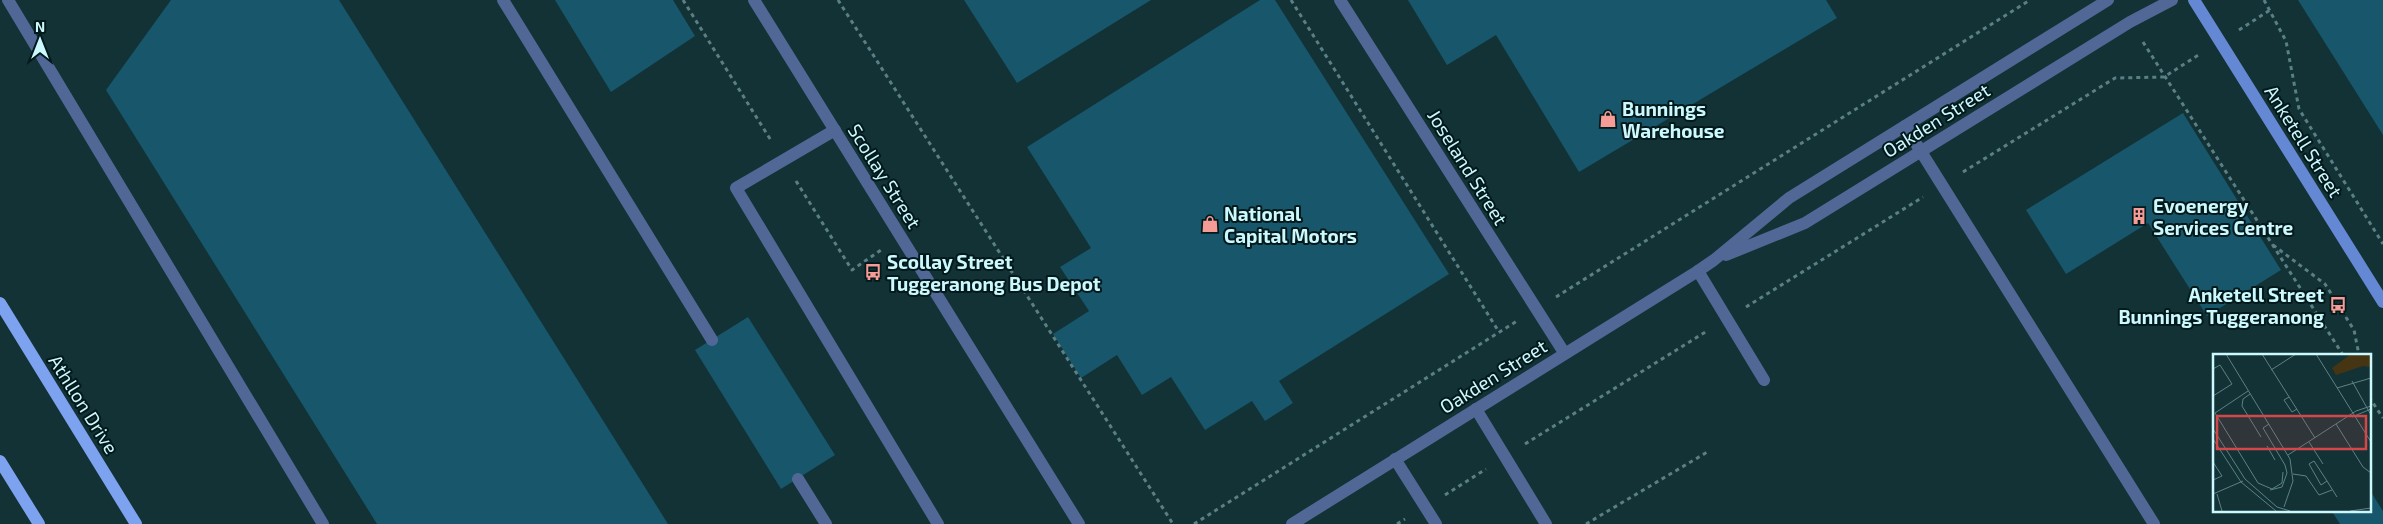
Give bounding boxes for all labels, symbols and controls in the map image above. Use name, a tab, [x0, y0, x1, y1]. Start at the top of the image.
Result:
north arrow	[15, 15, 65, 65]
text: N	[35, 18, 45, 35]
street label: Oakden Street	[1878, 78, 1994, 162]
street label: Anketell Street	[2260, 81, 2348, 201]
place label: Bunnings Warehouse	[1622, 97, 1725, 142]
street label: Joseland Street	[1423, 105, 1513, 229]
shop icon: Bunnings Warehouse	[1598, 109, 1618, 129]
street label: Scollay Street	[844, 119, 926, 233]
place label: Evoenergy Services Centre	[2153, 194, 2293, 239]
place label: National Capital Motors	[1224, 202, 1357, 247]
building icon: Evoenergy Services Centre	[2129, 206, 2149, 226]
shop icon: National Capital Motors	[1200, 214, 1220, 234]
place label: Scollay Street Tuggeranong Bus Depot	[887, 250, 1101, 295]
bus stop icon: Scollay Street Tuggeranong Bus Depot	[863, 262, 883, 282]
place label: Anketell Street Bunnings Tuggeranong	[2118, 283, 2324, 328]
bus stop icon: Anketell Street Bunnings Tuggeranong	[2328, 295, 2348, 315]
street label: Oakden Street	[1435, 334, 1551, 418]
street label: Athllon Drive	[44, 350, 124, 458]
inset map	[2213, 354, 2370, 512]

